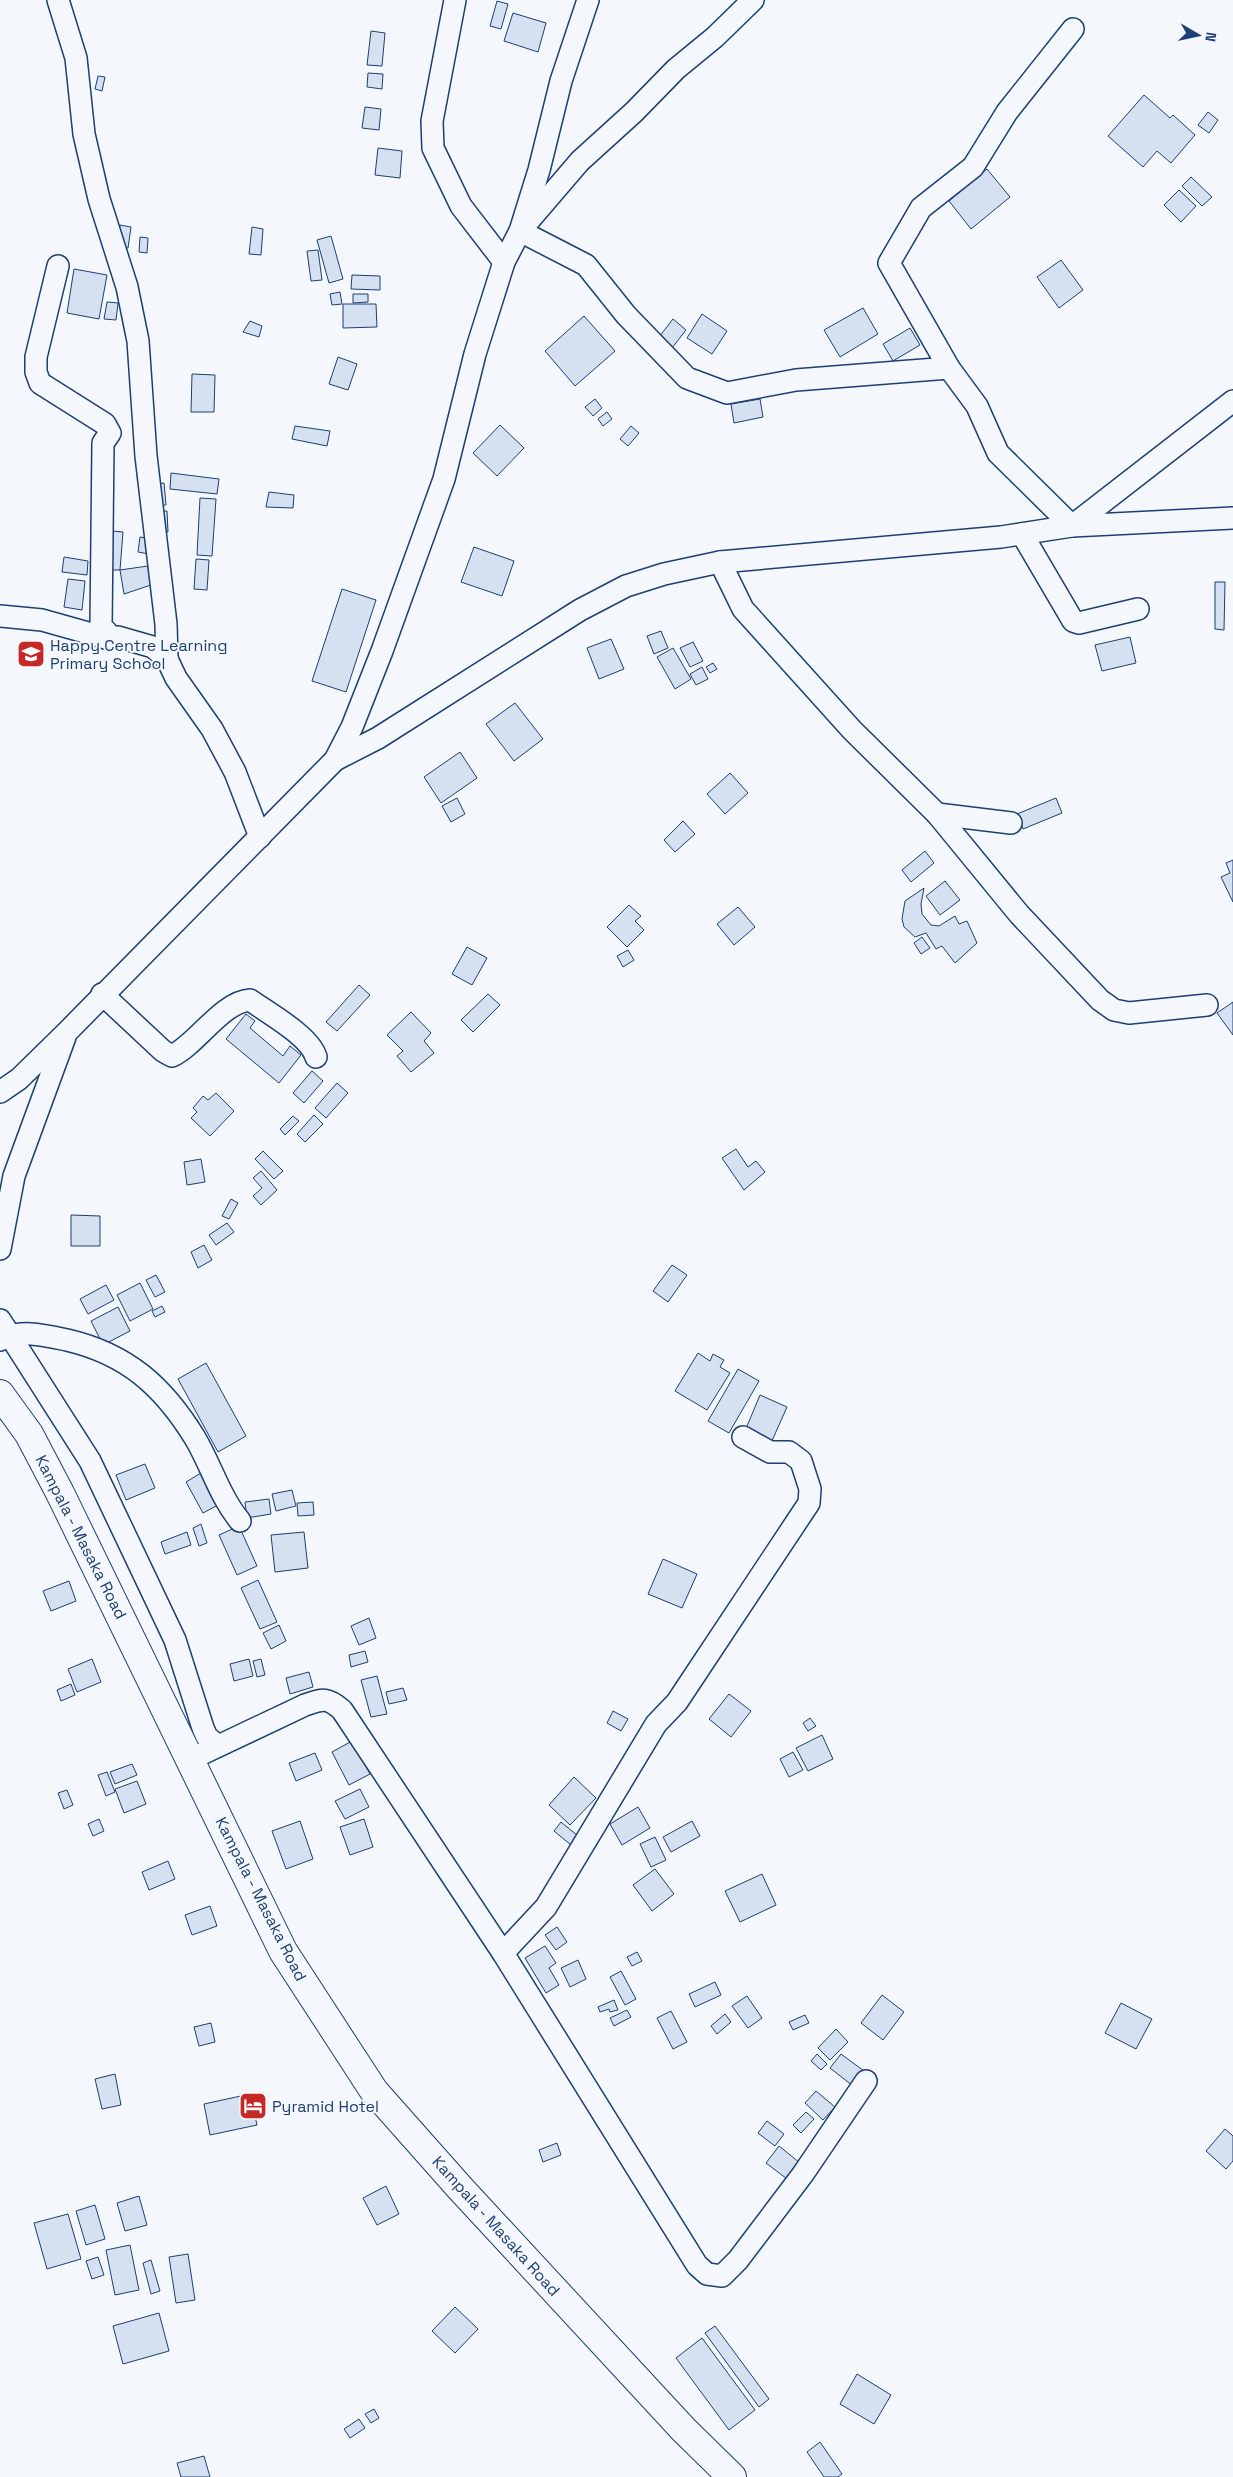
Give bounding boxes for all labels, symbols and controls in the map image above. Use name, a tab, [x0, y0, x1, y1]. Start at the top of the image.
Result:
north arrow	[1173, 10, 1223, 60]
text: N	[1201, 31, 1220, 43]
place label: Happy Centre Learning Primary School	[50, 635, 227, 674]
school or university icon: Happy Centre Learning Primary School	[16, 639, 46, 669]
street label: Kampala - Masaka Road	[30, 1451, 132, 1623]
street label: Kampala - Masaka Road	[210, 1813, 312, 1985]
hotel icon: Pyramid Hotel	[238, 2091, 268, 2121]
place label: Pyramid Hotel	[272, 2096, 379, 2117]
street label: Kampala - Masaka Road	[427, 2152, 565, 2300]

